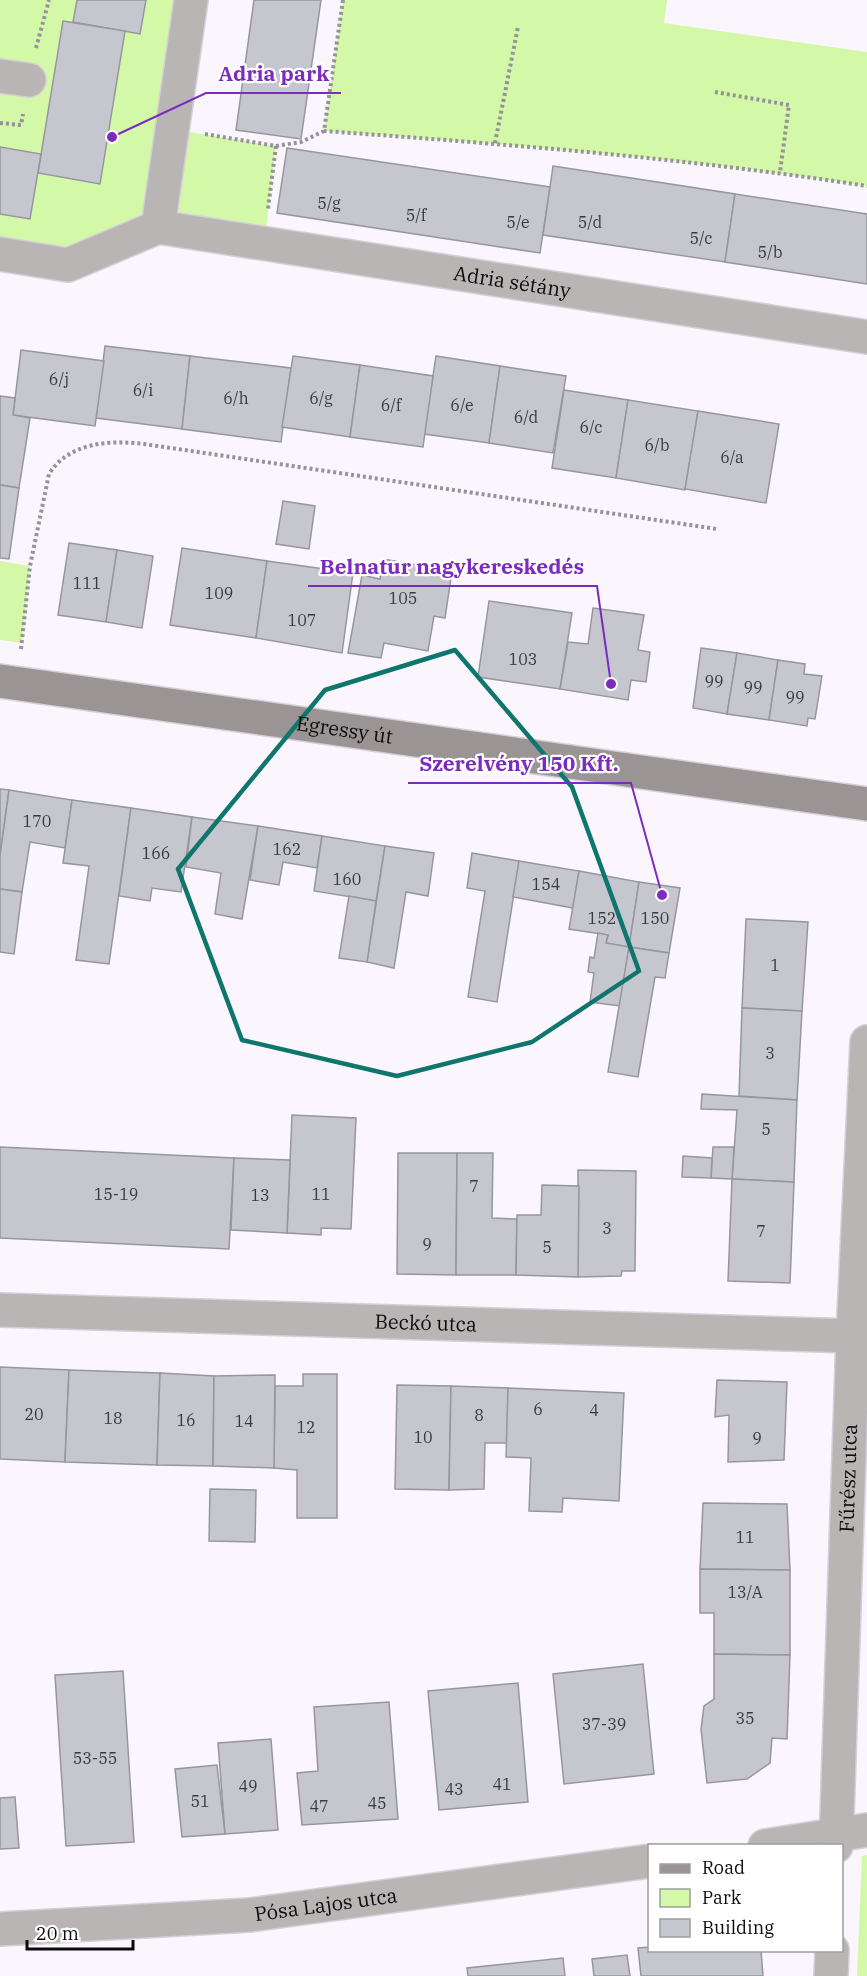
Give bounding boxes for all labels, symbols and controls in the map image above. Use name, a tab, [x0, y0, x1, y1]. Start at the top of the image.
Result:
callout: Adria park	[206, 54, 341, 93]
text: Adria park	[219, 59, 329, 87]
house number: 5/g	[317, 193, 341, 213]
house number: 5/f	[406, 205, 428, 225]
house number: 5/e	[506, 212, 530, 232]
house number: 5/d	[578, 212, 603, 232]
house number: 5/c	[689, 228, 713, 248]
house number: 5/b	[757, 242, 783, 262]
street label: Adria sétány	[452, 259, 573, 304]
house number: 6/j	[49, 369, 69, 389]
house number: 6/i	[133, 380, 153, 400]
house number: 6/h	[223, 388, 249, 408]
house number: 6/g	[309, 388, 333, 408]
house number: 6/f	[381, 395, 403, 415]
house number: 6/e	[450, 395, 474, 415]
house number: 6/d	[514, 407, 539, 427]
house number: 6/c	[579, 417, 603, 437]
house number: 6/b	[644, 435, 670, 455]
house number: 6/a	[720, 447, 744, 467]
callout: Belnatur nagykereskedés	[308, 547, 597, 586]
text: Belnatur nagykereskedés	[320, 552, 584, 580]
house number: 111	[73, 573, 101, 593]
house number: 109	[205, 583, 233, 603]
house number: 105	[389, 588, 417, 608]
house number: 107	[288, 610, 316, 630]
house number: 103	[509, 649, 537, 669]
house number: 99	[704, 671, 724, 691]
house number: 99	[743, 677, 763, 697]
house number: 99	[785, 687, 805, 707]
street label: Egressy út	[295, 709, 395, 750]
callout: Szerelvény 150 Kft.	[408, 744, 631, 783]
text: Szerelvény 150 Kft.	[419, 749, 619, 777]
house number: 170	[23, 811, 51, 831]
house number: 162	[273, 839, 301, 859]
house number: 166	[142, 843, 170, 863]
house number: 160	[333, 869, 361, 889]
house number: 154	[532, 874, 560, 894]
house number: 152	[588, 908, 616, 928]
house number: 150	[641, 908, 669, 928]
house number: 1	[770, 955, 780, 975]
house number: 3	[765, 1043, 775, 1063]
house number: 5	[761, 1119, 771, 1139]
house number: 7	[469, 1176, 479, 1196]
house number: 15-19	[94, 1184, 138, 1204]
house number: 11	[311, 1184, 331, 1204]
house number: 13	[250, 1185, 270, 1205]
house number: 3	[602, 1218, 612, 1238]
house number: 7	[756, 1221, 766, 1241]
house number: 9	[422, 1234, 432, 1254]
house number: 5	[542, 1237, 552, 1257]
street label: Beckó utca	[374, 1307, 477, 1338]
house number: 6	[533, 1399, 543, 1419]
house number: 4	[589, 1400, 599, 1420]
house number: 20	[24, 1404, 44, 1424]
house number: 8	[474, 1405, 484, 1425]
house number: 18	[103, 1408, 123, 1428]
house number: 16	[176, 1410, 196, 1430]
house number: 14	[234, 1411, 254, 1431]
house number: 12	[296, 1417, 316, 1437]
street label: Fűrész utca	[832, 1423, 863, 1533]
house number: 10	[413, 1427, 433, 1447]
house number: 9	[752, 1428, 762, 1448]
house number: 11	[735, 1527, 755, 1547]
house number: 13/A	[727, 1582, 763, 1602]
house number: 35	[735, 1708, 755, 1728]
house number: 37-39	[582, 1714, 626, 1734]
house number: 53-55	[73, 1748, 117, 1768]
house number: 41	[492, 1774, 512, 1794]
house number: 49	[238, 1776, 258, 1796]
house number: 43	[444, 1779, 464, 1799]
house number: 51	[190, 1791, 210, 1811]
house number: 45	[367, 1793, 387, 1813]
house number: 47	[309, 1796, 329, 1816]
legend	[648, 1844, 843, 1952]
text: Road	[702, 1856, 745, 1879]
street label: Pósa Lajos utca	[253, 1881, 399, 1927]
text: Park	[702, 1886, 742, 1909]
scale bar	[27, 1913, 134, 1951]
text: Building	[702, 1916, 774, 1939]
text: 20 m	[36, 1922, 79, 1945]

